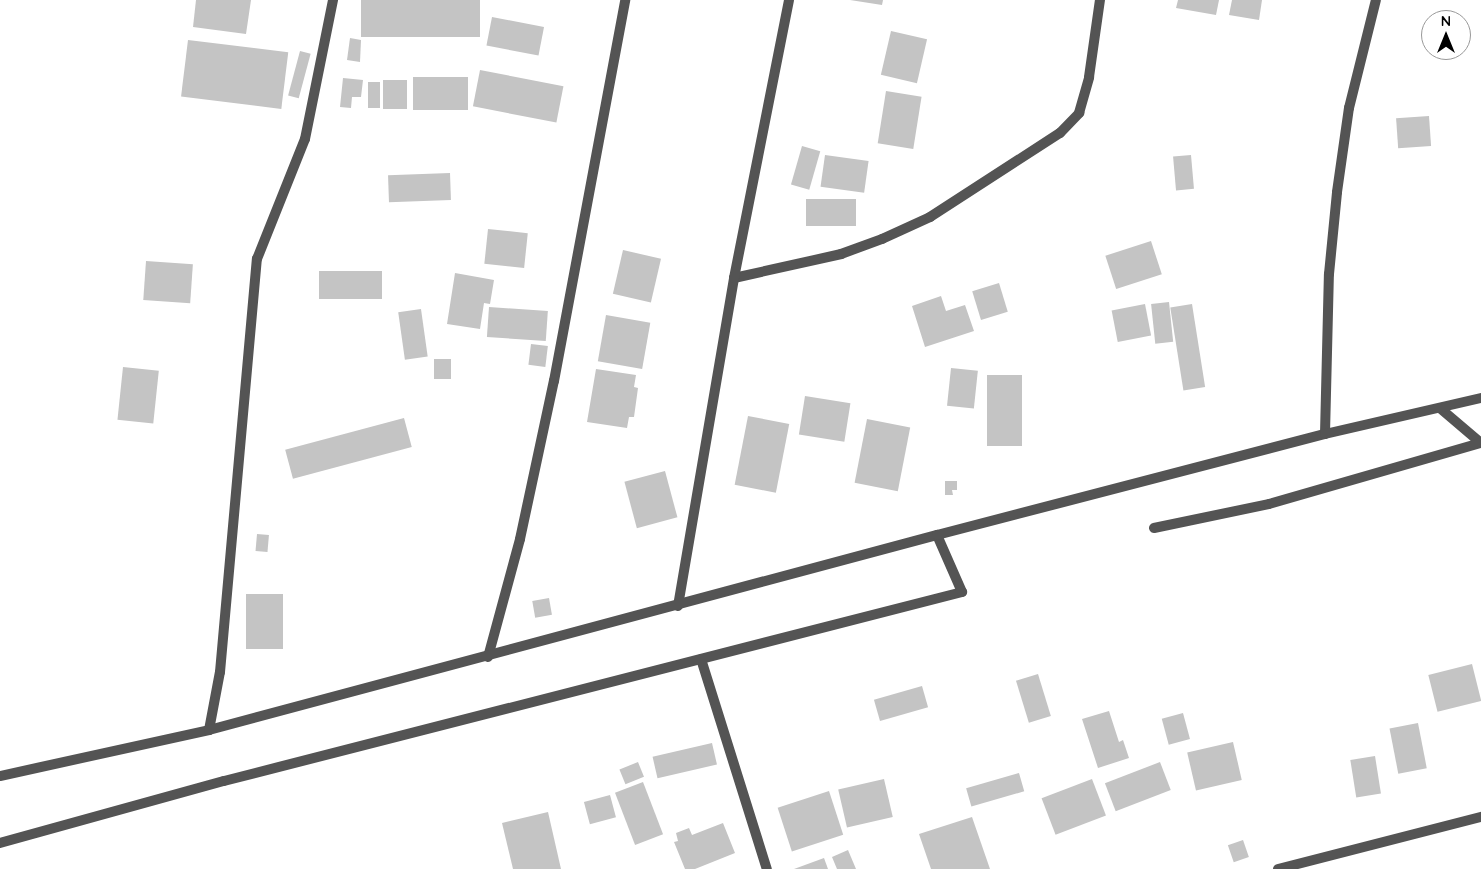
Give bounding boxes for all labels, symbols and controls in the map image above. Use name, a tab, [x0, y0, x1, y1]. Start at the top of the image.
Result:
north arrow	[1421, 10, 1471, 60]
text: N	[1441, 12, 1451, 30]

